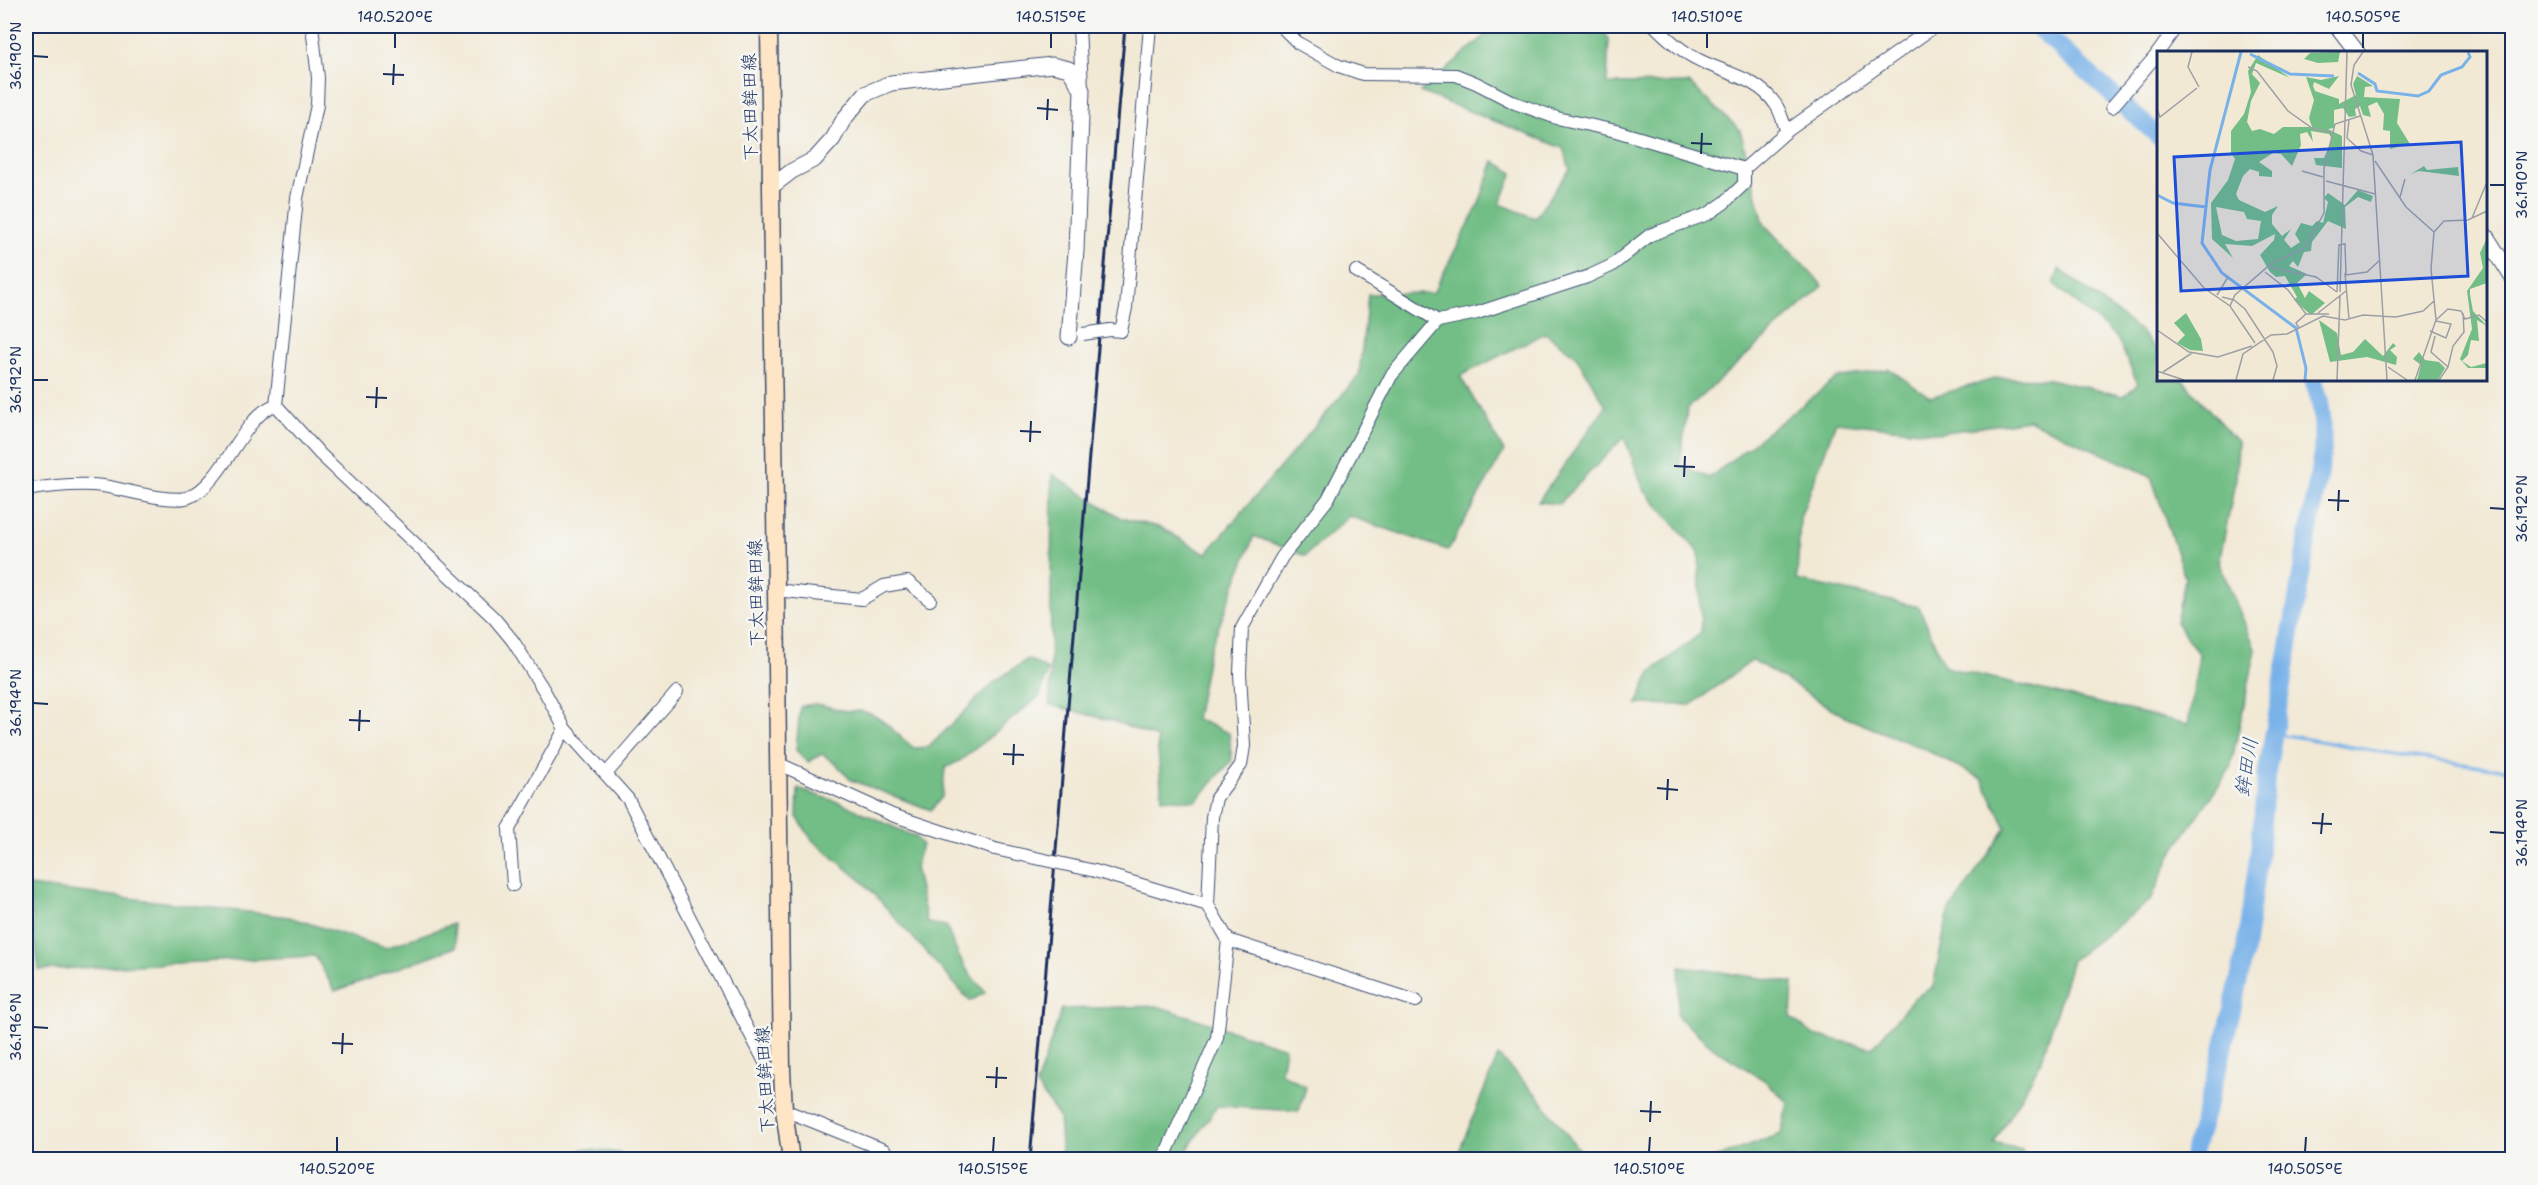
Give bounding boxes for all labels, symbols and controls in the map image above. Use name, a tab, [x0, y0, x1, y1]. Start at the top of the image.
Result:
text: 140.520°E	[357, 7, 433, 27]
text: 140.515°E	[1016, 7, 1086, 27]
text: 140.510°E	[1671, 7, 1743, 27]
text: 140.505°E	[2325, 7, 2401, 27]
text: 36.190°N	[6, 22, 26, 90]
inset map	[2157, 51, 2487, 381]
street label: 下太田鉾田線	[737, 53, 763, 161]
text: 36.190°N	[2512, 151, 2532, 219]
text: 36.192°N	[6, 346, 26, 414]
text: 36.192°N	[2512, 475, 2532, 543]
street label: 下太田鉾田線	[743, 539, 769, 647]
text: 36.194°N	[6, 669, 26, 737]
water label: 鉾田川	[2228, 735, 2264, 799]
text: 36.194°N	[2512, 799, 2532, 867]
text: 36.196°N	[6, 993, 26, 1061]
street label: 下太田鉾田線	[750, 1025, 780, 1135]
text: 140.520°E	[299, 1159, 375, 1179]
text: 140.515°E	[958, 1159, 1028, 1179]
text: 140.510°E	[1613, 1159, 1685, 1179]
text: 140.505°E	[2267, 1159, 2343, 1179]

